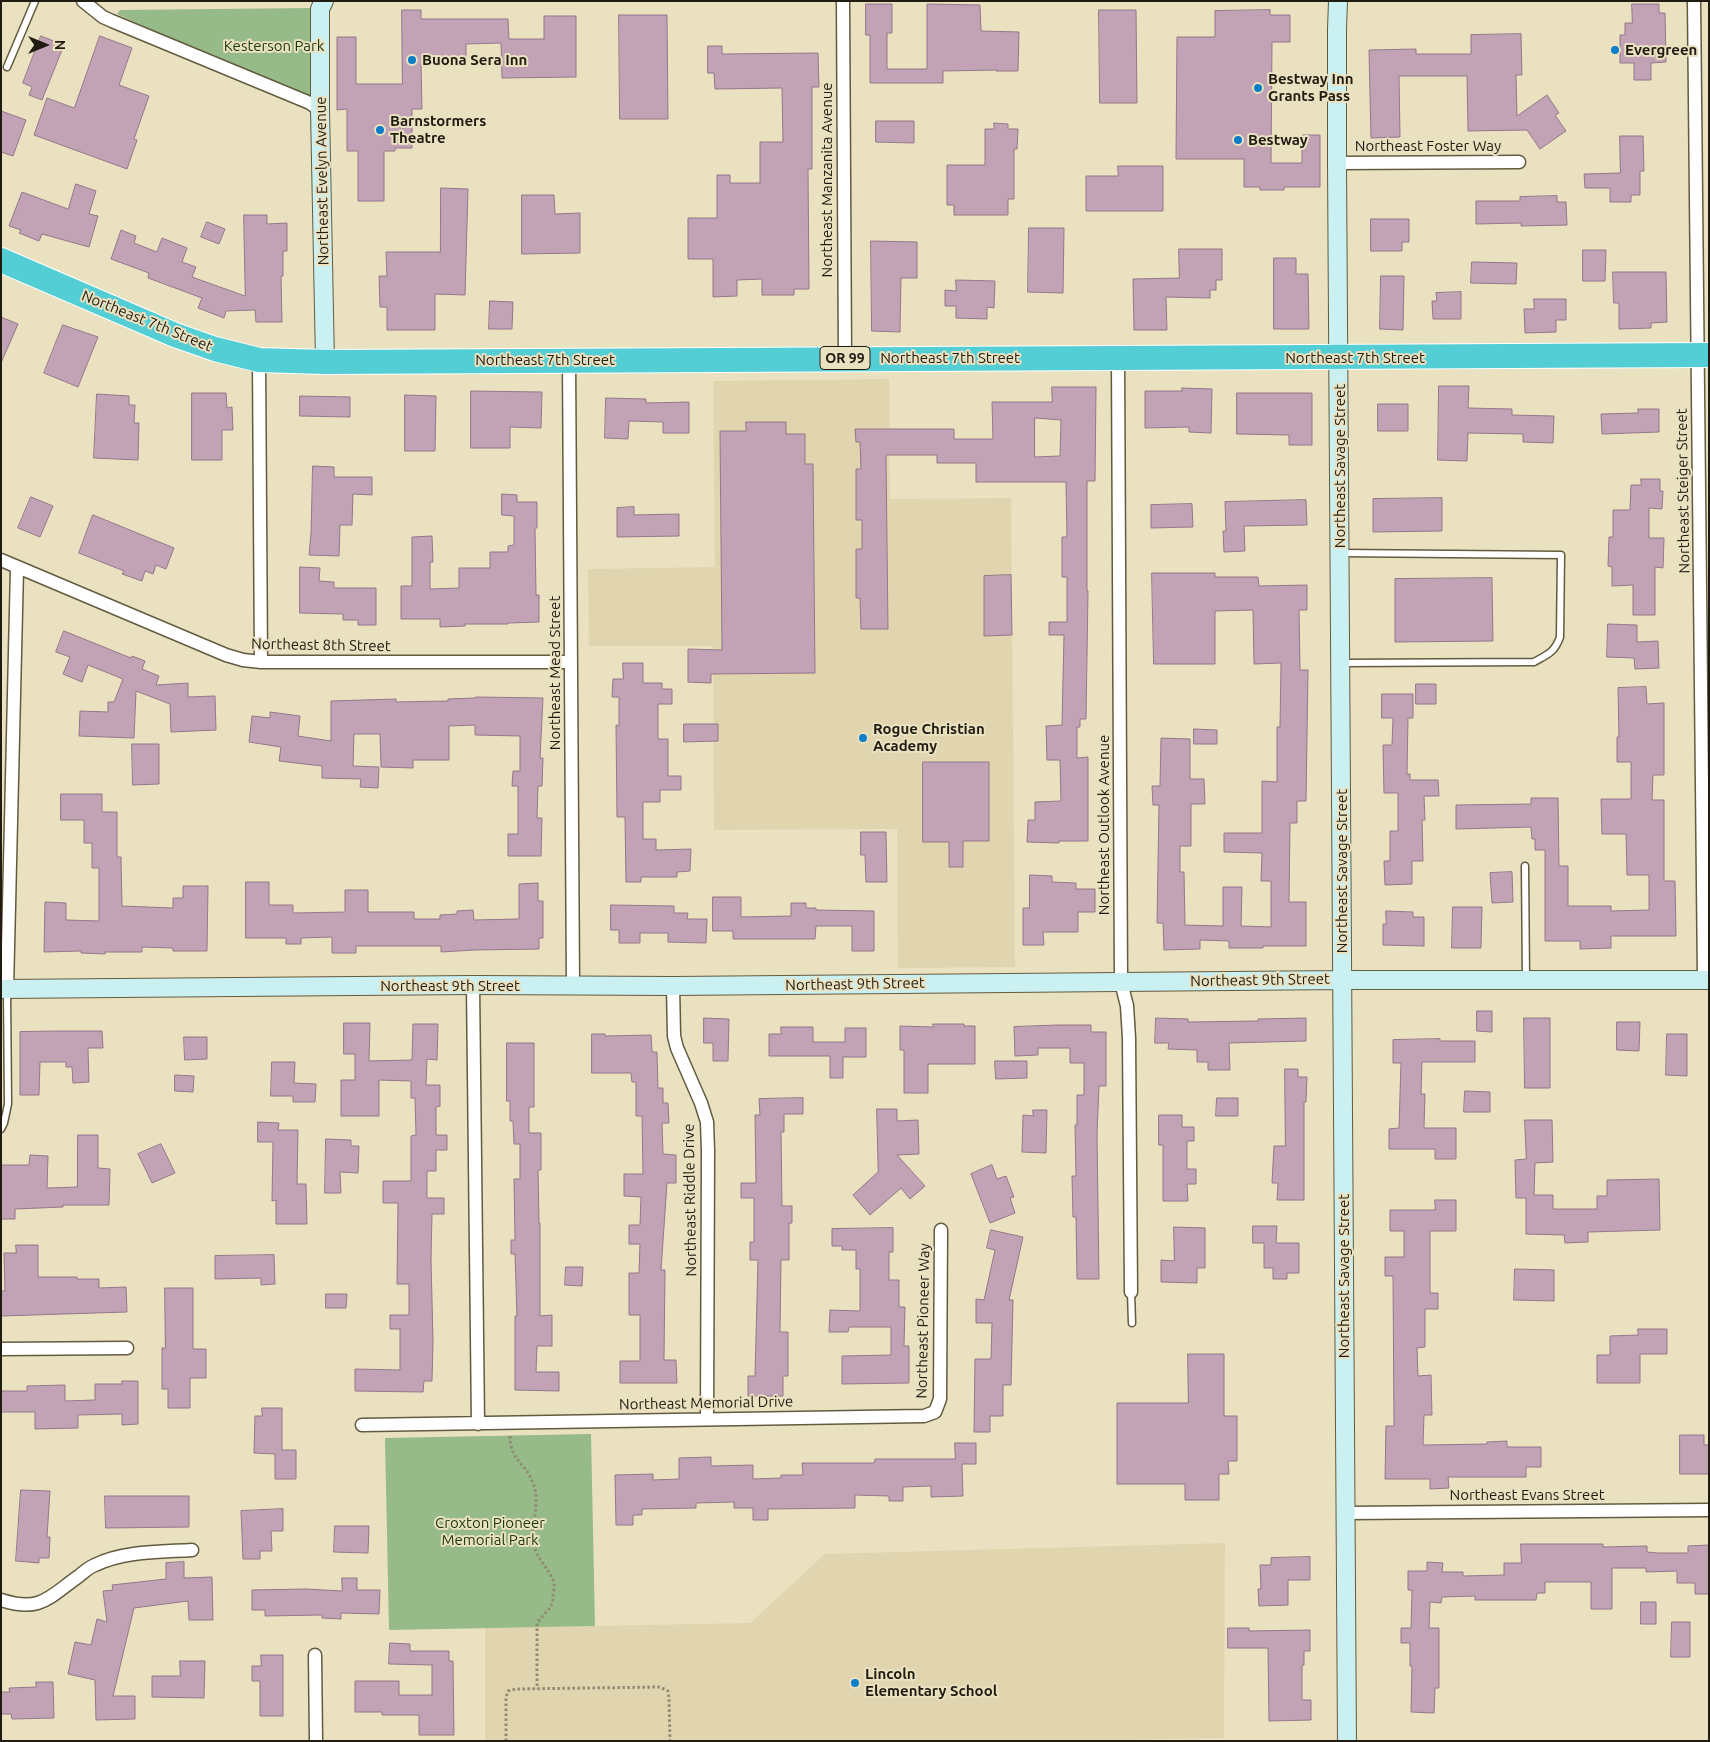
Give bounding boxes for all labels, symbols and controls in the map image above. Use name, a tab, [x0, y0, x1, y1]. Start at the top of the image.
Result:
north arrow	[20, 20, 70, 70]
park label: Kesterson Park	[224, 37, 324, 55]
text: N	[52, 40, 68, 50]
place label: Evergreen	[1625, 41, 1697, 59]
marker: Evergreen	[1609, 44, 1621, 56]
place label: Buona Sera Inn	[422, 51, 527, 69]
marker: Buona Sera Inn	[406, 54, 418, 66]
place label: Bestway Inn Grants Pass	[1268, 70, 1353, 105]
street label: Northeast Manzanita Avenue	[818, 82, 836, 278]
marker: Bestway Inn Grants Pass	[1252, 82, 1264, 94]
street label: Northeast Evelyn Avenue	[312, 96, 332, 266]
place label: Barnstormers Theatre	[390, 112, 486, 147]
marker: Barnstormers Theatre	[374, 124, 386, 136]
place label: Bestway	[1248, 131, 1308, 149]
marker: Bestway	[1232, 134, 1244, 146]
street label: Northeast Foster Way	[1355, 137, 1501, 155]
street label: Northeast 7th Street	[79, 286, 215, 356]
road number: OR 99	[820, 346, 870, 369]
street label: Northeast 7th Street	[880, 349, 1020, 367]
street label: Northeast 7th Street	[1285, 349, 1425, 367]
street label: Northeast 7th Street	[475, 351, 615, 369]
street label: Northeast Savage Street	[1331, 384, 1349, 548]
street label: Northeast Steiger Street	[1673, 408, 1693, 574]
street label: Northeast Mead Street	[546, 596, 564, 750]
street label: Northeast 8th Street	[251, 635, 391, 655]
place label: Rogue Christian Academy	[873, 720, 985, 755]
marker: Rogue Christian Academy	[857, 732, 869, 744]
street label: Northeast Outlook Avenue	[1095, 735, 1113, 915]
street label: Northeast Savage Street	[1333, 789, 1351, 953]
street label: Northeast 9th Street	[1190, 970, 1330, 990]
street label: Northeast 9th Street	[785, 974, 925, 994]
street label: Northeast 9th Street	[380, 977, 520, 995]
street label: Northeast Riddle Drive	[680, 1123, 700, 1277]
street label: Northeast Savage Street	[1335, 1194, 1353, 1358]
street label: Northeast Pioneer Way	[913, 1243, 933, 1399]
street label: Northeast Memorial Drive	[619, 1392, 793, 1414]
street label: Northeast Evans Street	[1449, 1486, 1605, 1504]
park label: Croxton Pioneer Memorial Park	[435, 1514, 545, 1549]
place label: Lincoln Elementary School	[865, 1665, 997, 1700]
marker: Lincoln Elementary School	[849, 1677, 861, 1689]

